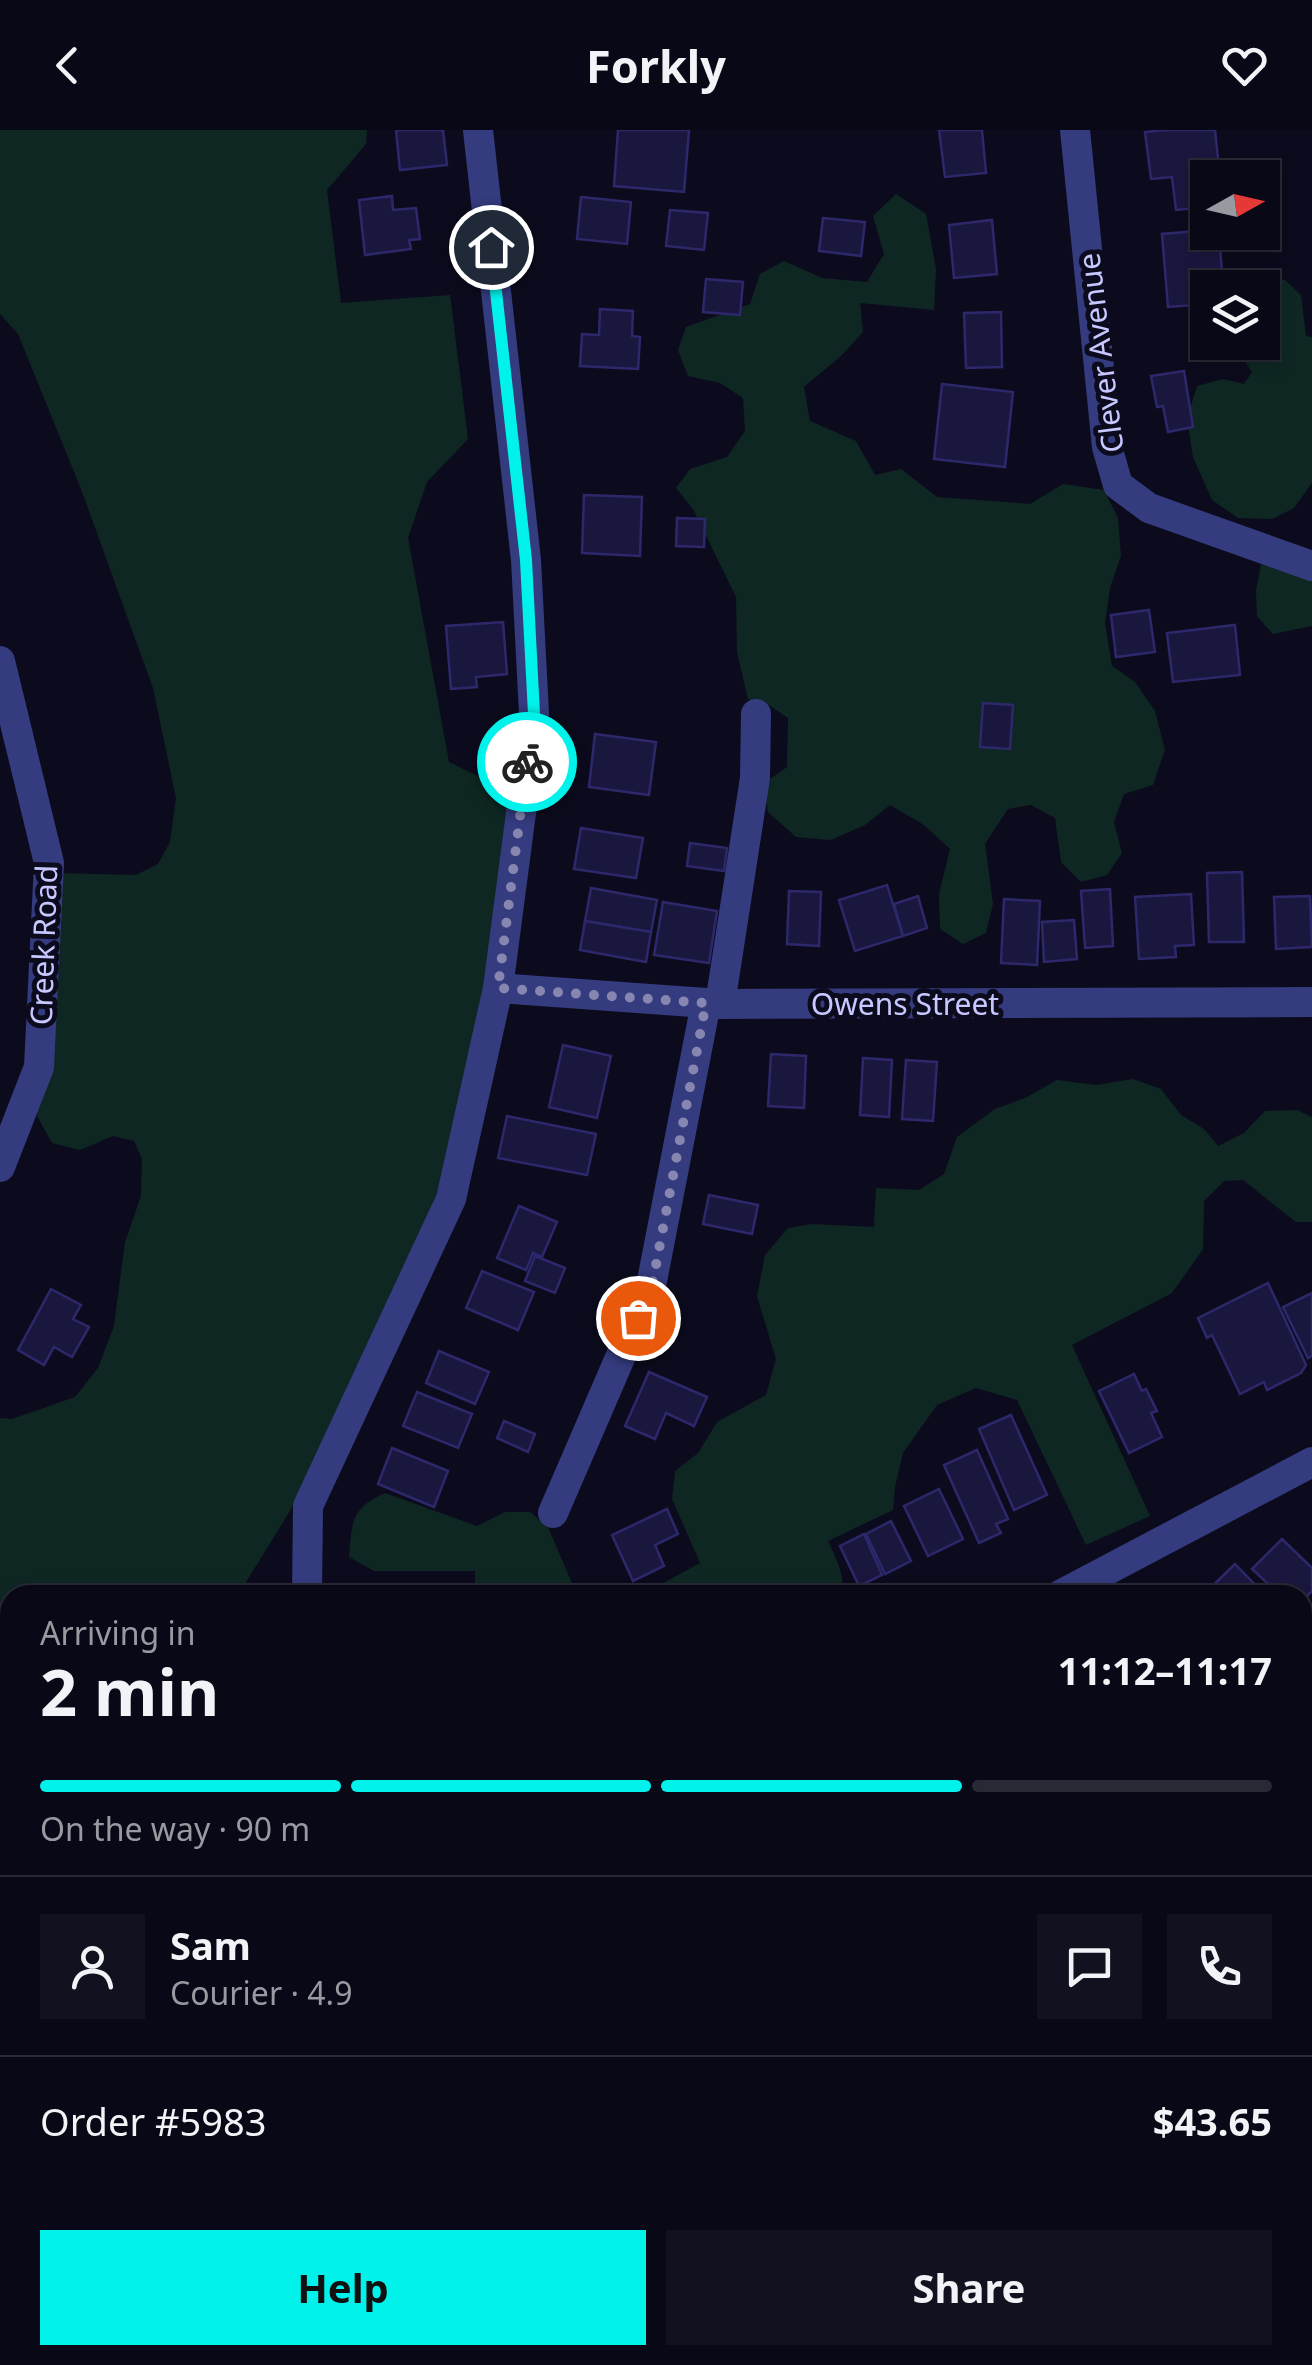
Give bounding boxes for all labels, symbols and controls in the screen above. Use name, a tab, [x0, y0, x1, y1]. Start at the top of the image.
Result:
text: Forkly	[586, 35, 726, 96]
icon: back	[40, 38, 95, 93]
icon: heart	[1217, 38, 1272, 93]
north arrow	[1190, 160, 1280, 250]
map controls	[1190, 160, 1280, 360]
pin	[449, 205, 534, 290]
icon: home	[464, 220, 519, 275]
street label: Clever Avenue	[1067, 251, 1133, 455]
button: layers	[1190, 270, 1280, 360]
courier	[477, 712, 577, 812]
icon: bike	[500, 735, 555, 790]
street label: Creek Road	[20, 864, 66, 1026]
street label: Owens Street	[811, 983, 999, 1024]
pin	[596, 1276, 681, 1361]
icon: bag	[611, 1291, 666, 1346]
text: Arriving in	[40, 1611, 195, 1654]
text: 11:12–11:17	[1058, 1644, 1272, 1696]
text: 2 min	[40, 1647, 219, 1735]
text: On the way · 90 m	[40, 1807, 310, 1850]
button: person	[40, 1914, 145, 2019]
button: chat	[1037, 1914, 1142, 2019]
button: phone	[1167, 1914, 1272, 2019]
text: Sam	[170, 1919, 251, 1971]
text: Courier · 4.9	[170, 1971, 353, 2014]
text: Order #5983	[40, 2095, 266, 2147]
text: $43.65	[1153, 2095, 1272, 2147]
button: Help	[40, 2230, 646, 2345]
button: Share	[666, 2230, 1272, 2345]

